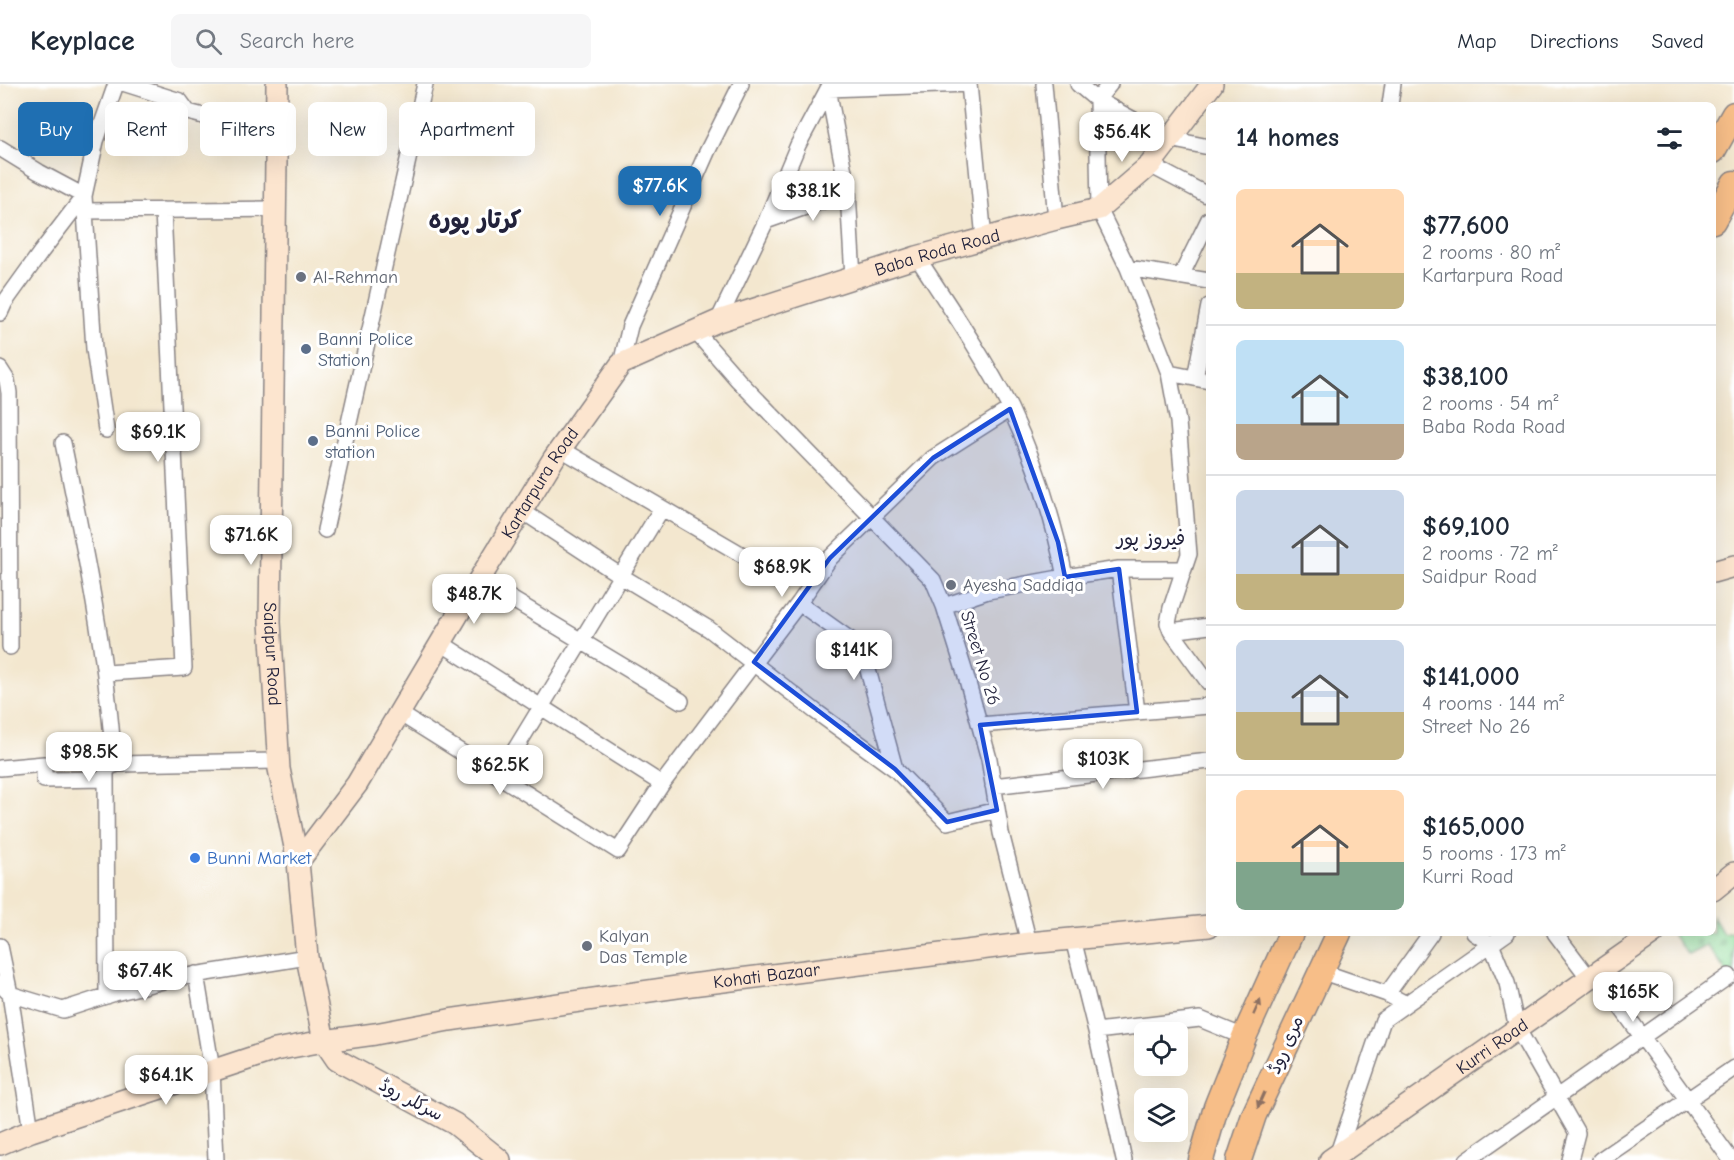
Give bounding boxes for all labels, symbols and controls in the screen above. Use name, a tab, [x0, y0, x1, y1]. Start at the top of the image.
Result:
search box	[171, 14, 591, 68]
text: Keyplace	[30, 25, 135, 57]
icon: search	[192, 25, 225, 58]
text: Search here	[240, 28, 354, 54]
text: Map	[1457, 29, 1497, 53]
text: Directions	[1530, 29, 1619, 53]
text: Saved	[1652, 29, 1704, 53]
chip: Buy	[18, 102, 93, 156]
chip: Rent	[105, 102, 188, 156]
chip: Filters	[200, 102, 296, 156]
chip: New	[308, 102, 387, 156]
chip: Apartment	[399, 102, 535, 156]
pin: $56.4K	[1073, 112, 1171, 163]
text: $56.4K	[1093, 120, 1151, 143]
icon: filters	[1653, 122, 1686, 155]
text: 14 homes	[1236, 123, 1339, 153]
pin: $77.6K	[611, 166, 709, 217]
pin: $38.1K	[764, 171, 862, 222]
text: $77.6K	[632, 174, 688, 197]
text: $38.1K	[786, 179, 840, 202]
district label: کرتار پورہ	[429, 206, 522, 235]
text: $77,600	[1422, 211, 1509, 241]
icon: home	[1284, 213, 1356, 285]
street label: Baba Roda Road	[872, 224, 1002, 280]
text: 2 rooms · 80 m²	[1422, 241, 1560, 264]
text: Kartarpura Road	[1422, 264, 1563, 287]
place label: Al-Rehman	[313, 267, 398, 288]
marker: Al-Rehman	[294, 270, 308, 284]
place label: Banni Police Station	[318, 329, 413, 371]
marker: Banni Police Station	[299, 342, 313, 356]
text: $38,100	[1422, 362, 1509, 392]
icon: home	[1284, 364, 1356, 436]
text: 2 rooms · 54 m²	[1422, 392, 1558, 415]
pin: $69.1K	[109, 412, 207, 463]
text: Baba Roda Road	[1422, 415, 1565, 438]
text: $69.1K	[130, 420, 186, 443]
place label: Banni Police station	[325, 421, 420, 463]
street label: Kartarpura Road	[497, 423, 583, 542]
marker: Banni Police station	[306, 434, 320, 448]
text: $69,100	[1422, 512, 1510, 542]
icon: home	[1284, 514, 1356, 586]
pin: $71.6K	[202, 515, 300, 566]
text: $71.6K	[224, 523, 278, 546]
district label: فیروز پور	[1115, 527, 1185, 551]
text: 2 rooms · 72 m²	[1422, 542, 1558, 565]
pin: $68.9K	[733, 547, 831, 598]
text: $68.9K	[753, 555, 811, 578]
text: Saidpur Road	[1422, 565, 1537, 588]
pin: $48.7K	[425, 574, 523, 625]
place label: Ayesha Saddiqa	[963, 575, 1084, 596]
marker: Ayesha Saddiqa	[944, 578, 958, 592]
text: $48.7K	[446, 582, 502, 605]
street label: Saidpur Road	[259, 602, 286, 706]
street label: Street No 26	[956, 608, 1004, 708]
pin: $141K	[812, 630, 896, 681]
text: $141K	[830, 638, 878, 661]
text: $141,000	[1422, 662, 1520, 692]
icon: home	[1284, 664, 1356, 736]
text: 4 rooms · 144 m²	[1422, 692, 1564, 715]
text: Street No 26	[1422, 715, 1530, 738]
pin: $98.5K	[40, 732, 138, 783]
pin: $103K	[1061, 739, 1145, 790]
text: $98.5K	[60, 740, 118, 763]
pin: $62.5K	[451, 745, 549, 796]
text: $103K	[1077, 747, 1129, 770]
text: $62.5K	[471, 753, 529, 776]
text: $165,000	[1422, 812, 1525, 842]
icon: home	[1284, 814, 1356, 886]
text: 5 rooms · 173 m²	[1422, 842, 1566, 865]
place label: Bunni Market	[207, 848, 312, 869]
marker: Bunni Market	[188, 851, 202, 865]
text: Kurri Road	[1422, 865, 1514, 888]
place label: Kalyan Das Temple	[599, 926, 688, 968]
marker: Kalyan Das Temple	[580, 939, 594, 953]
pin: $67.4K	[96, 951, 194, 1002]
street label: Kohati Bazaar	[712, 958, 822, 993]
text: $67.4K	[117, 959, 173, 982]
pin: $165K	[1591, 972, 1675, 1023]
text: $165K	[1607, 980, 1659, 1003]
one-way arrow	[1253, 998, 1262, 1015]
street label: مری روڈ	[1264, 1013, 1308, 1077]
street label: Kurri Road	[1452, 1014, 1532, 1079]
map controls	[1134, 1022, 1188, 1142]
button: locate	[1134, 1022, 1188, 1076]
pin: $64.1K	[117, 1055, 215, 1106]
text: $64.1K	[139, 1063, 193, 1086]
street label: سرکلر روڈ	[375, 1074, 447, 1126]
button: layers	[1134, 1088, 1188, 1142]
one-way arrow	[1256, 1092, 1265, 1109]

